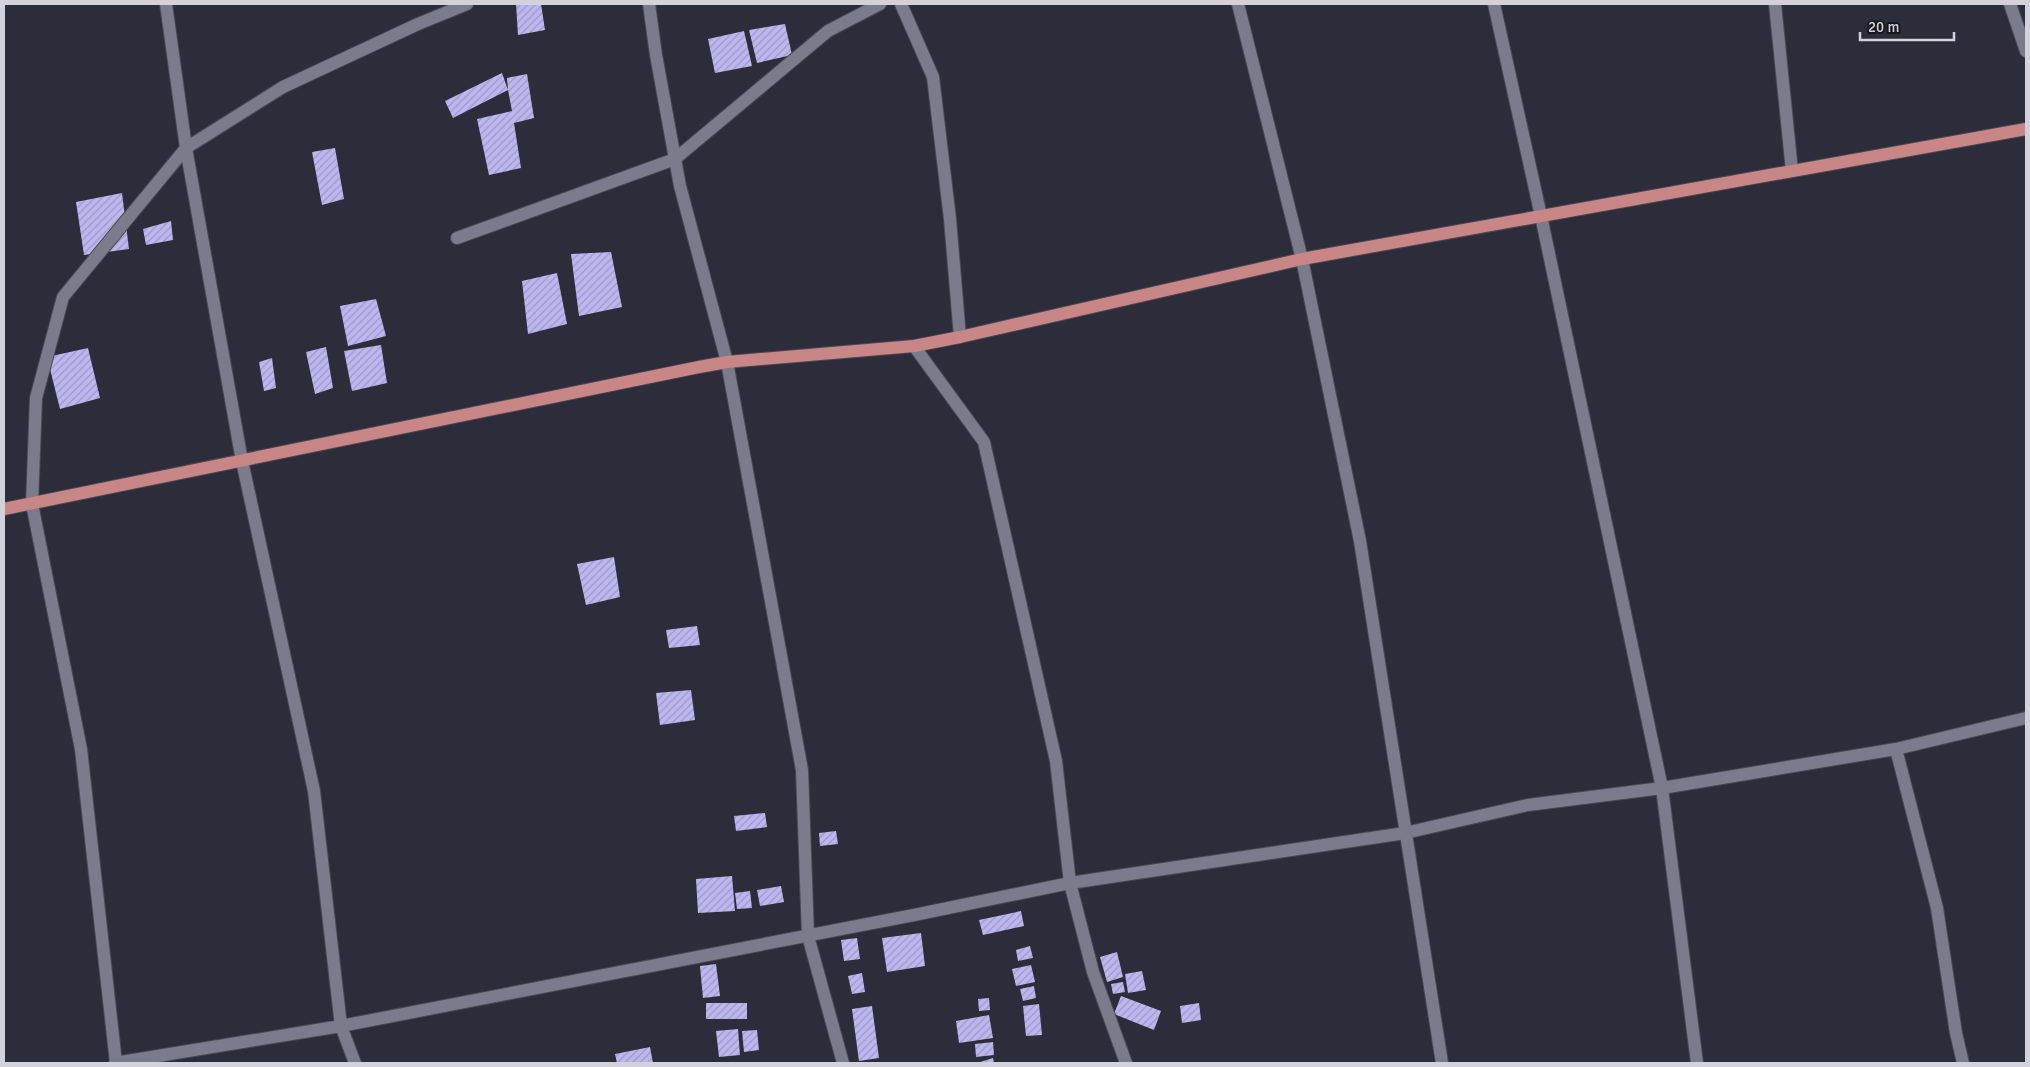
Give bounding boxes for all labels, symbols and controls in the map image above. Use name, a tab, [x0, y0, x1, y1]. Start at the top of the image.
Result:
scale bar	[1860, 10, 1954, 42]
text: 20 m	[1868, 18, 1899, 36]

